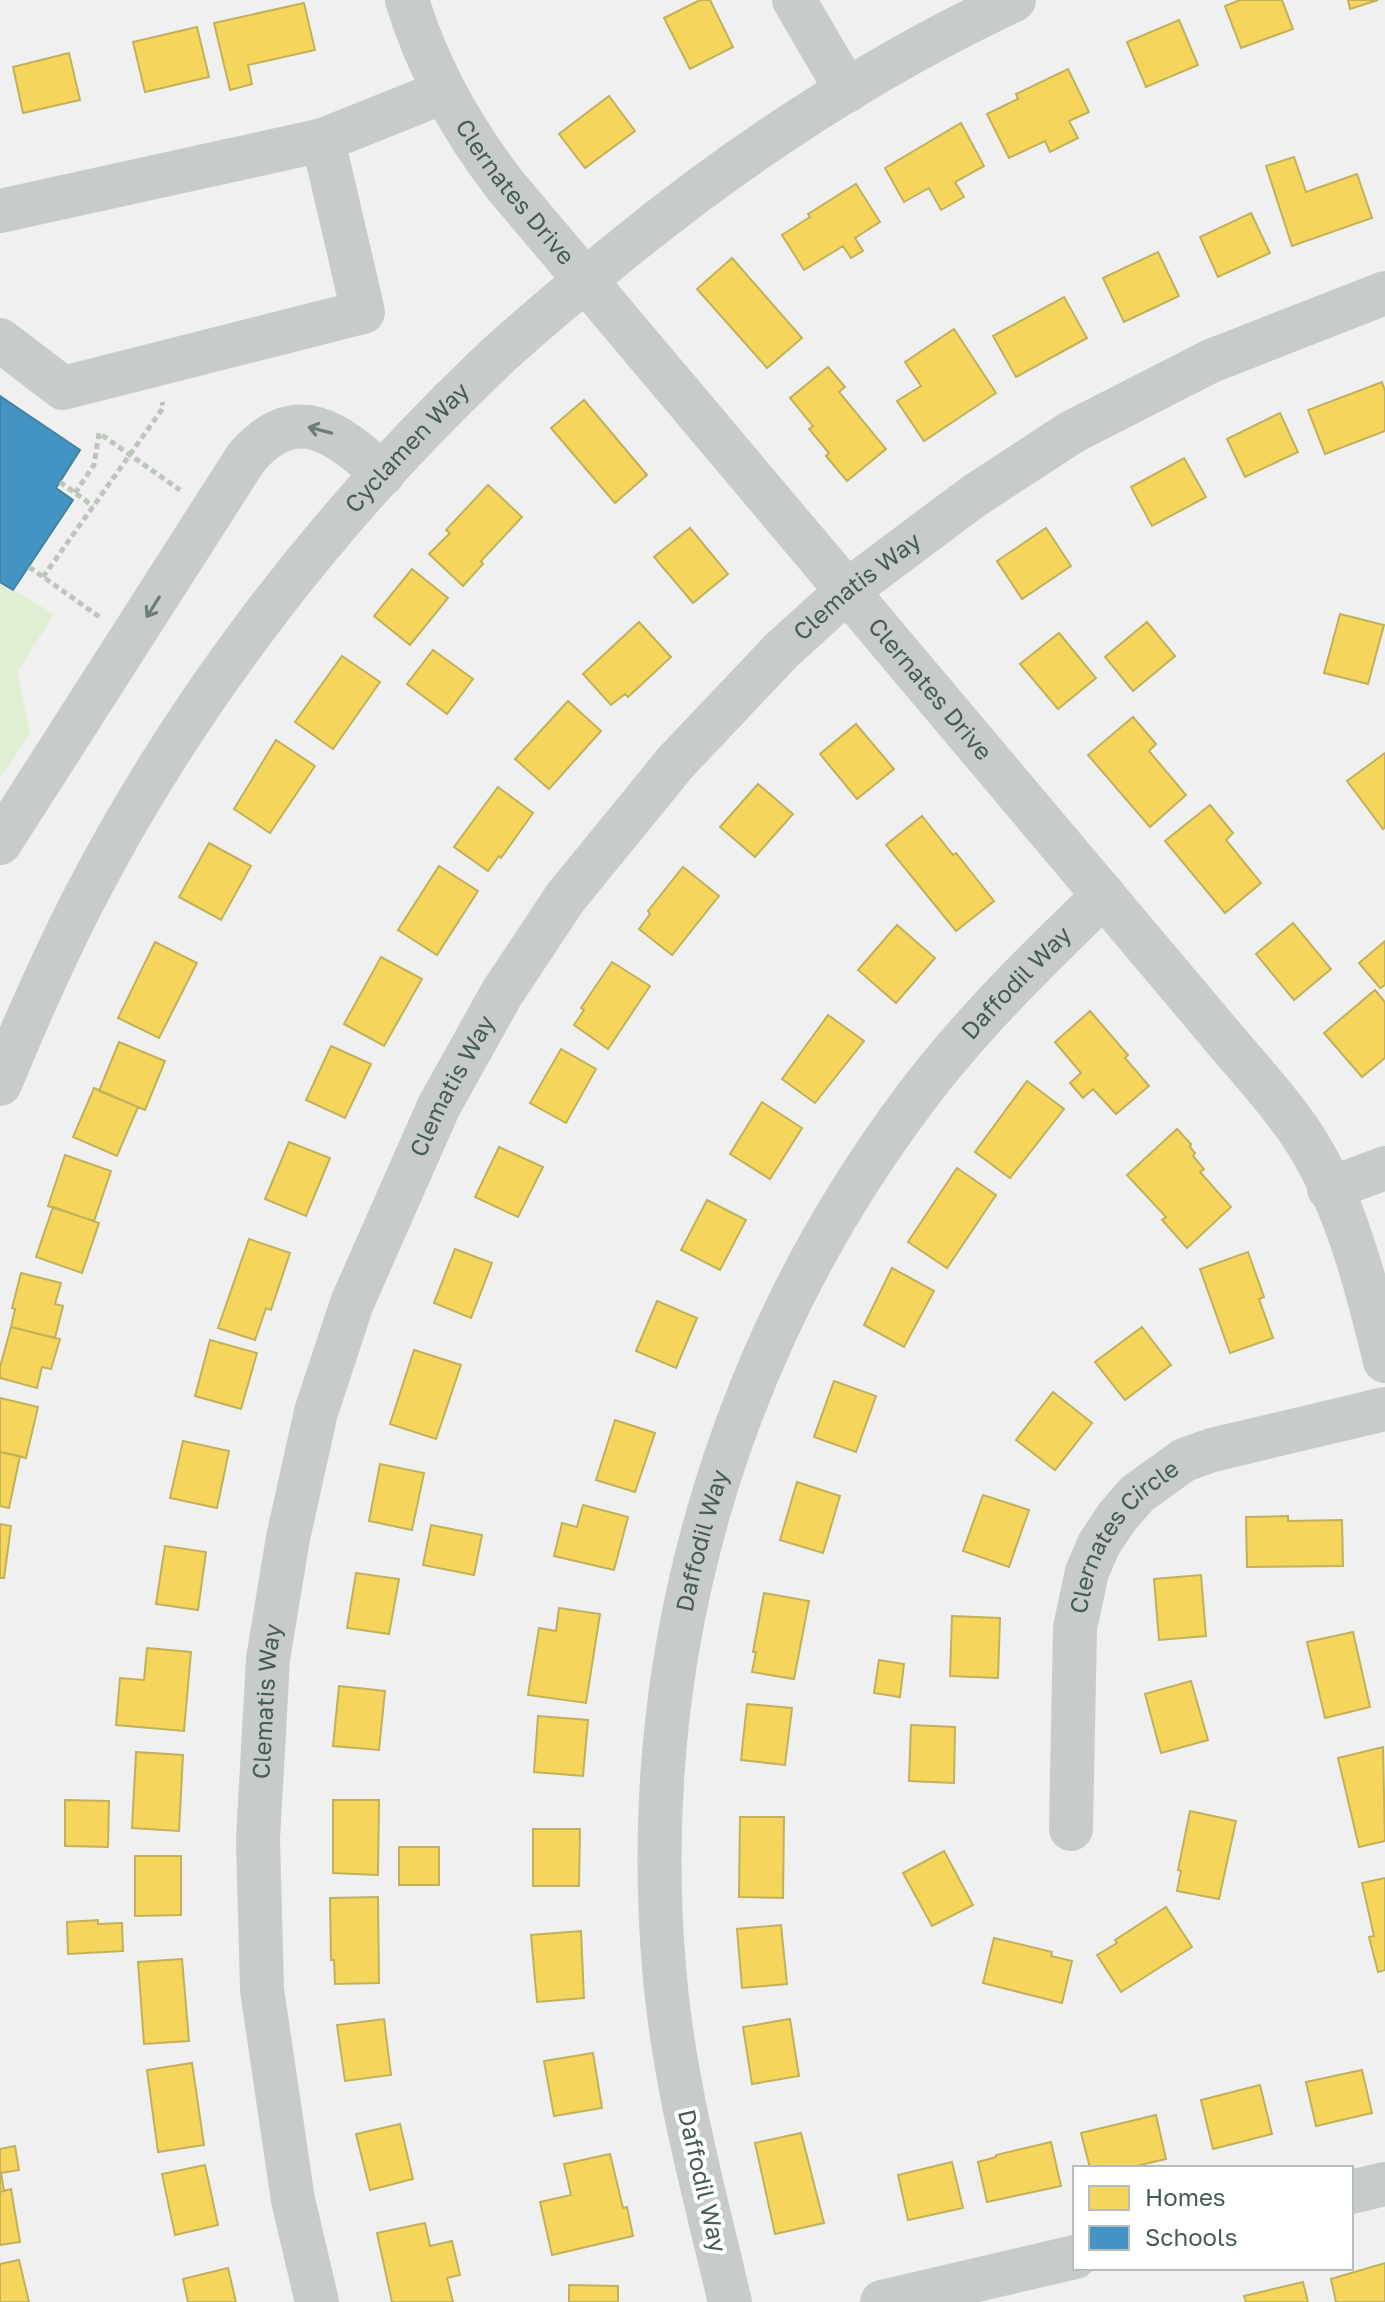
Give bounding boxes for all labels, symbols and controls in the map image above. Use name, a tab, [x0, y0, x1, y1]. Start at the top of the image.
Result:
street label: Clernates Drive	[450, 113, 582, 270]
street label: Cyclamen Way	[338, 376, 474, 518]
one-way arrow	[308, 422, 333, 437]
street label: Clematis Way	[787, 525, 926, 646]
one-way arrow	[145, 595, 162, 617]
street label: Clernates Drive	[863, 611, 999, 765]
street label: Daffodil Way	[954, 919, 1076, 1044]
street label: Clematis Way	[403, 1009, 500, 1161]
street label: Clernates Circle	[1063, 1453, 1184, 1616]
street label: Daffodil Way	[669, 1466, 734, 1614]
street label: Clematis Way	[245, 1621, 287, 1780]
street label: Daffodil Way	[673, 2106, 734, 2255]
legend	[1073, 2166, 1353, 2270]
text: Homes	[1145, 2182, 1226, 2211]
text: Schools	[1145, 2222, 1237, 2251]

